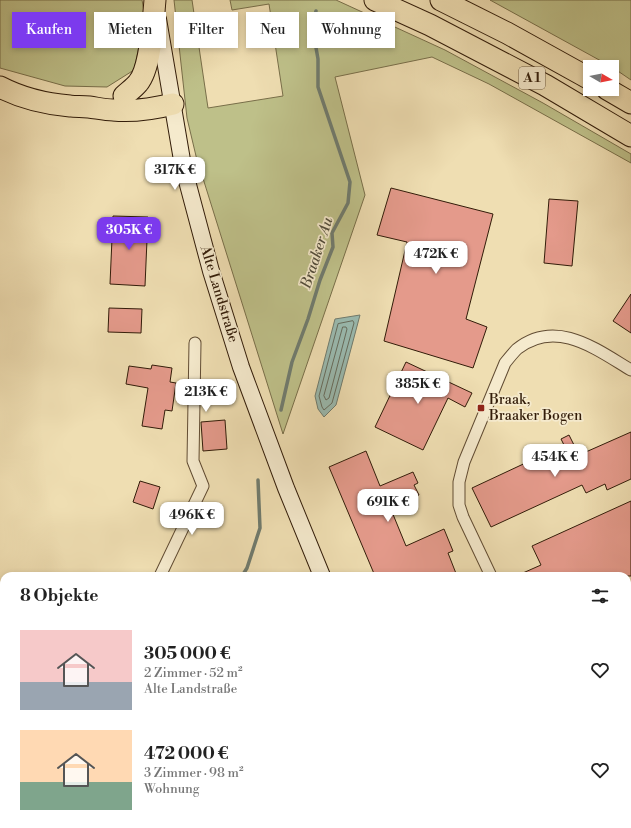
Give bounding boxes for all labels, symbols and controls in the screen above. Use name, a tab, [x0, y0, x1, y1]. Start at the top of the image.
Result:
chip: Kaufen	[12, 12, 86, 48]
chip: Mieten	[94, 12, 166, 48]
chip: Filter	[174, 12, 238, 48]
chip: Neu	[246, 12, 299, 48]
chip: Wohnung	[307, 12, 395, 48]
north arrow	[583, 60, 619, 96]
map controls	[583, 60, 619, 96]
road number: A 1	[519, 67, 545, 89]
pin: 317K €	[142, 157, 208, 191]
text: 317K €	[154, 162, 196, 178]
water label: Braaker Au	[296, 214, 338, 292]
pin: 305K €	[96, 217, 162, 251]
text: 305K €	[106, 222, 152, 238]
pin: 472K €	[403, 241, 469, 275]
street label: Alte Landstraße	[195, 242, 242, 345]
text: 472K €	[414, 246, 458, 262]
pin: 385K €	[385, 371, 451, 405]
text: 385K €	[395, 376, 441, 392]
pin: 213K €	[173, 379, 239, 413]
text: 213K €	[184, 384, 228, 400]
place label: Braak, Braaker Bogen	[488, 391, 583, 425]
marker: Braak, Braaker Bogen	[476, 403, 486, 413]
pin: 454K €	[522, 444, 588, 478]
text: 454K €	[532, 449, 578, 465]
pin: 691K €	[355, 489, 421, 523]
text: 691K €	[366, 494, 410, 510]
pin: 496K €	[159, 502, 225, 536]
text: 496K €	[169, 507, 215, 523]
text: 8 Objekte	[20, 585, 98, 607]
icon: filters	[589, 585, 611, 607]
text: 305 000 €	[144, 643, 231, 665]
icon: home	[52, 646, 100, 694]
icon: heart	[589, 659, 611, 681]
text: 2 Zimmer · 52 m²	[144, 665, 243, 681]
text: Alte Landstraße	[144, 681, 237, 697]
text: 472 000 €	[144, 743, 229, 765]
icon: home	[52, 746, 100, 794]
icon: heart	[589, 759, 611, 781]
text: 3 Zimmer · 98 m²	[144, 765, 244, 781]
text: Wohnung	[144, 781, 200, 797]

